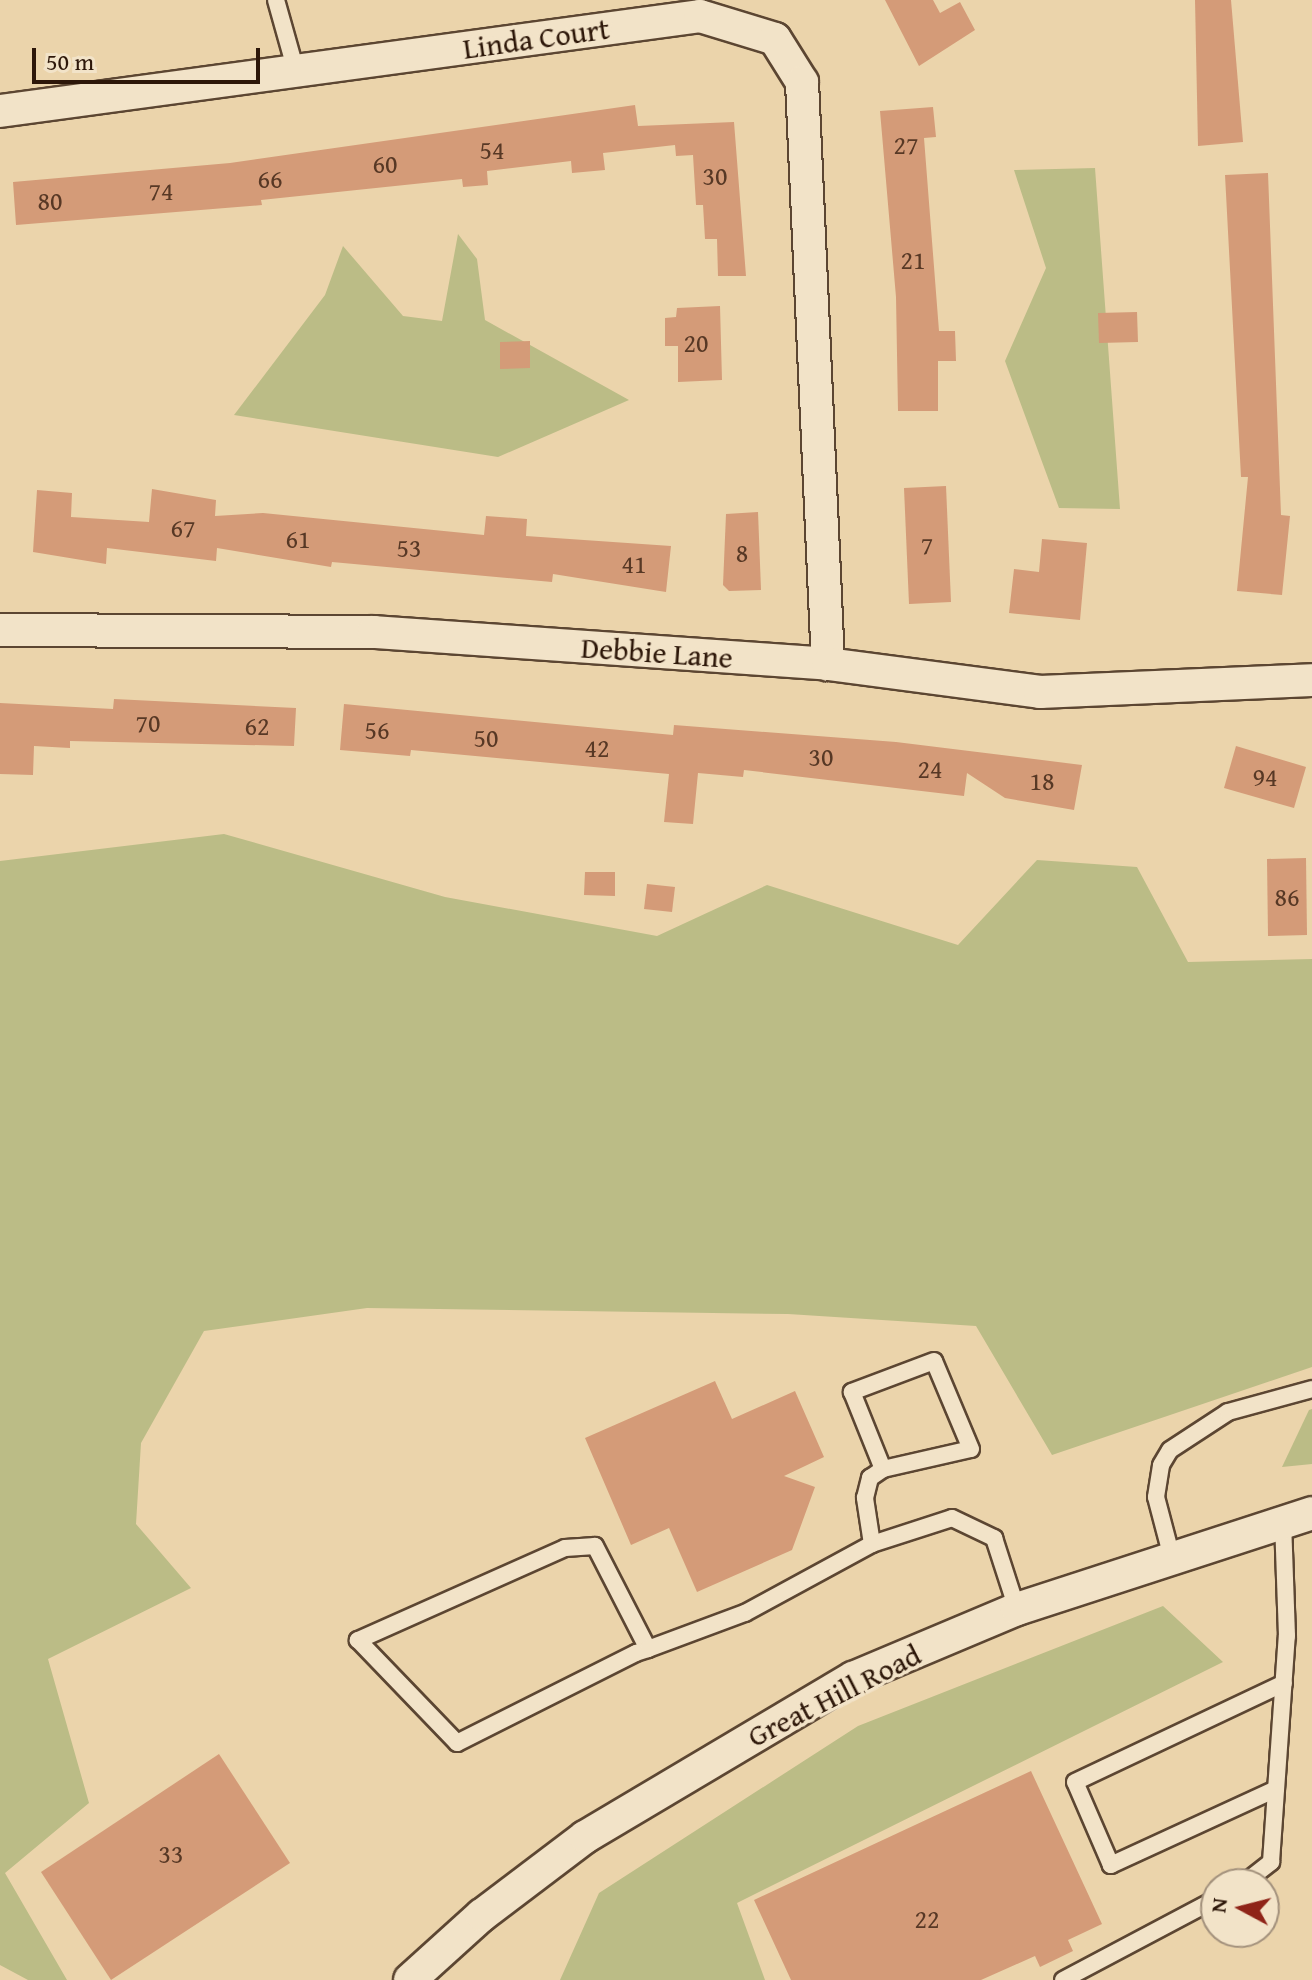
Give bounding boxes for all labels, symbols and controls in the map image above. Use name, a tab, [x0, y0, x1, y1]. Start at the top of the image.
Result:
street label: Linda Court	[460, 10, 612, 66]
scale bar	[36, 32, 264, 82]
text: 50 m	[46, 44, 94, 79]
house number: 27	[893, 129, 919, 161]
house number: 54	[479, 134, 505, 166]
house number: 60	[372, 148, 398, 180]
house number: 30	[702, 160, 728, 192]
house number: 66	[257, 163, 283, 195]
house number: 74	[148, 175, 174, 207]
house number: 80	[37, 185, 63, 217]
house number: 21	[900, 244, 926, 276]
house number: 20	[683, 327, 709, 359]
house number: 67	[170, 512, 196, 544]
house number: 61	[285, 523, 311, 555]
house number: 7	[921, 529, 933, 561]
house number: 53	[396, 532, 422, 564]
house number: 8	[736, 537, 748, 569]
house number: 41	[621, 548, 647, 580]
street label: Debbie Lane	[580, 629, 734, 675]
house number: 70	[135, 707, 161, 739]
house number: 62	[244, 710, 270, 742]
house number: 56	[364, 714, 390, 746]
house number: 50	[473, 722, 499, 754]
house number: 42	[584, 732, 610, 764]
house number: 30	[808, 741, 834, 773]
house number: 24	[917, 753, 943, 785]
house number: 94	[1252, 761, 1278, 793]
house number: 18	[1029, 765, 1055, 797]
house number: 86	[1274, 881, 1300, 913]
street label: Great Hill Road	[741, 1636, 927, 1754]
house number: 33	[158, 1838, 184, 1870]
north arrow	[1200, 1868, 1280, 1948]
text: N	[1201, 1896, 1235, 1915]
house number: 22	[914, 1903, 940, 1935]

